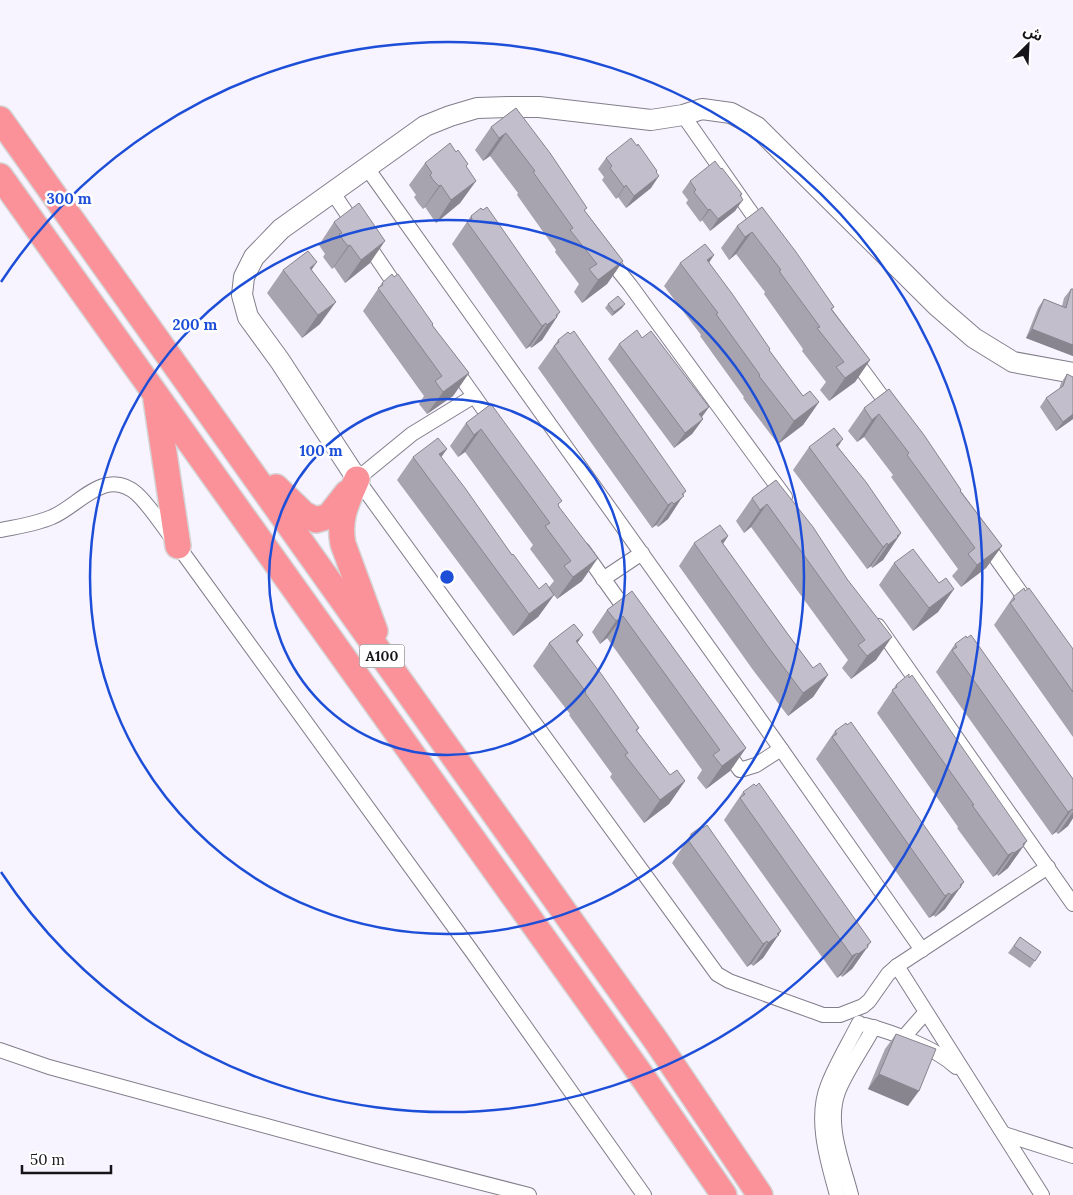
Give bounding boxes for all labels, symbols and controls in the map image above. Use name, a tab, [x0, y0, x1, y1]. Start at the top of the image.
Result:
north arrow	[1003, 20, 1053, 70]
text: ش	[1021, 21, 1046, 45]
text: 300 m	[46, 189, 92, 208]
text: 200 m	[173, 315, 218, 334]
text: 100 m	[300, 441, 343, 460]
centre of rings	[438, 568, 456, 586]
road number: A100	[360, 644, 404, 668]
scale bar	[22, 1142, 111, 1174]
text: 50 m	[30, 1150, 65, 1169]

